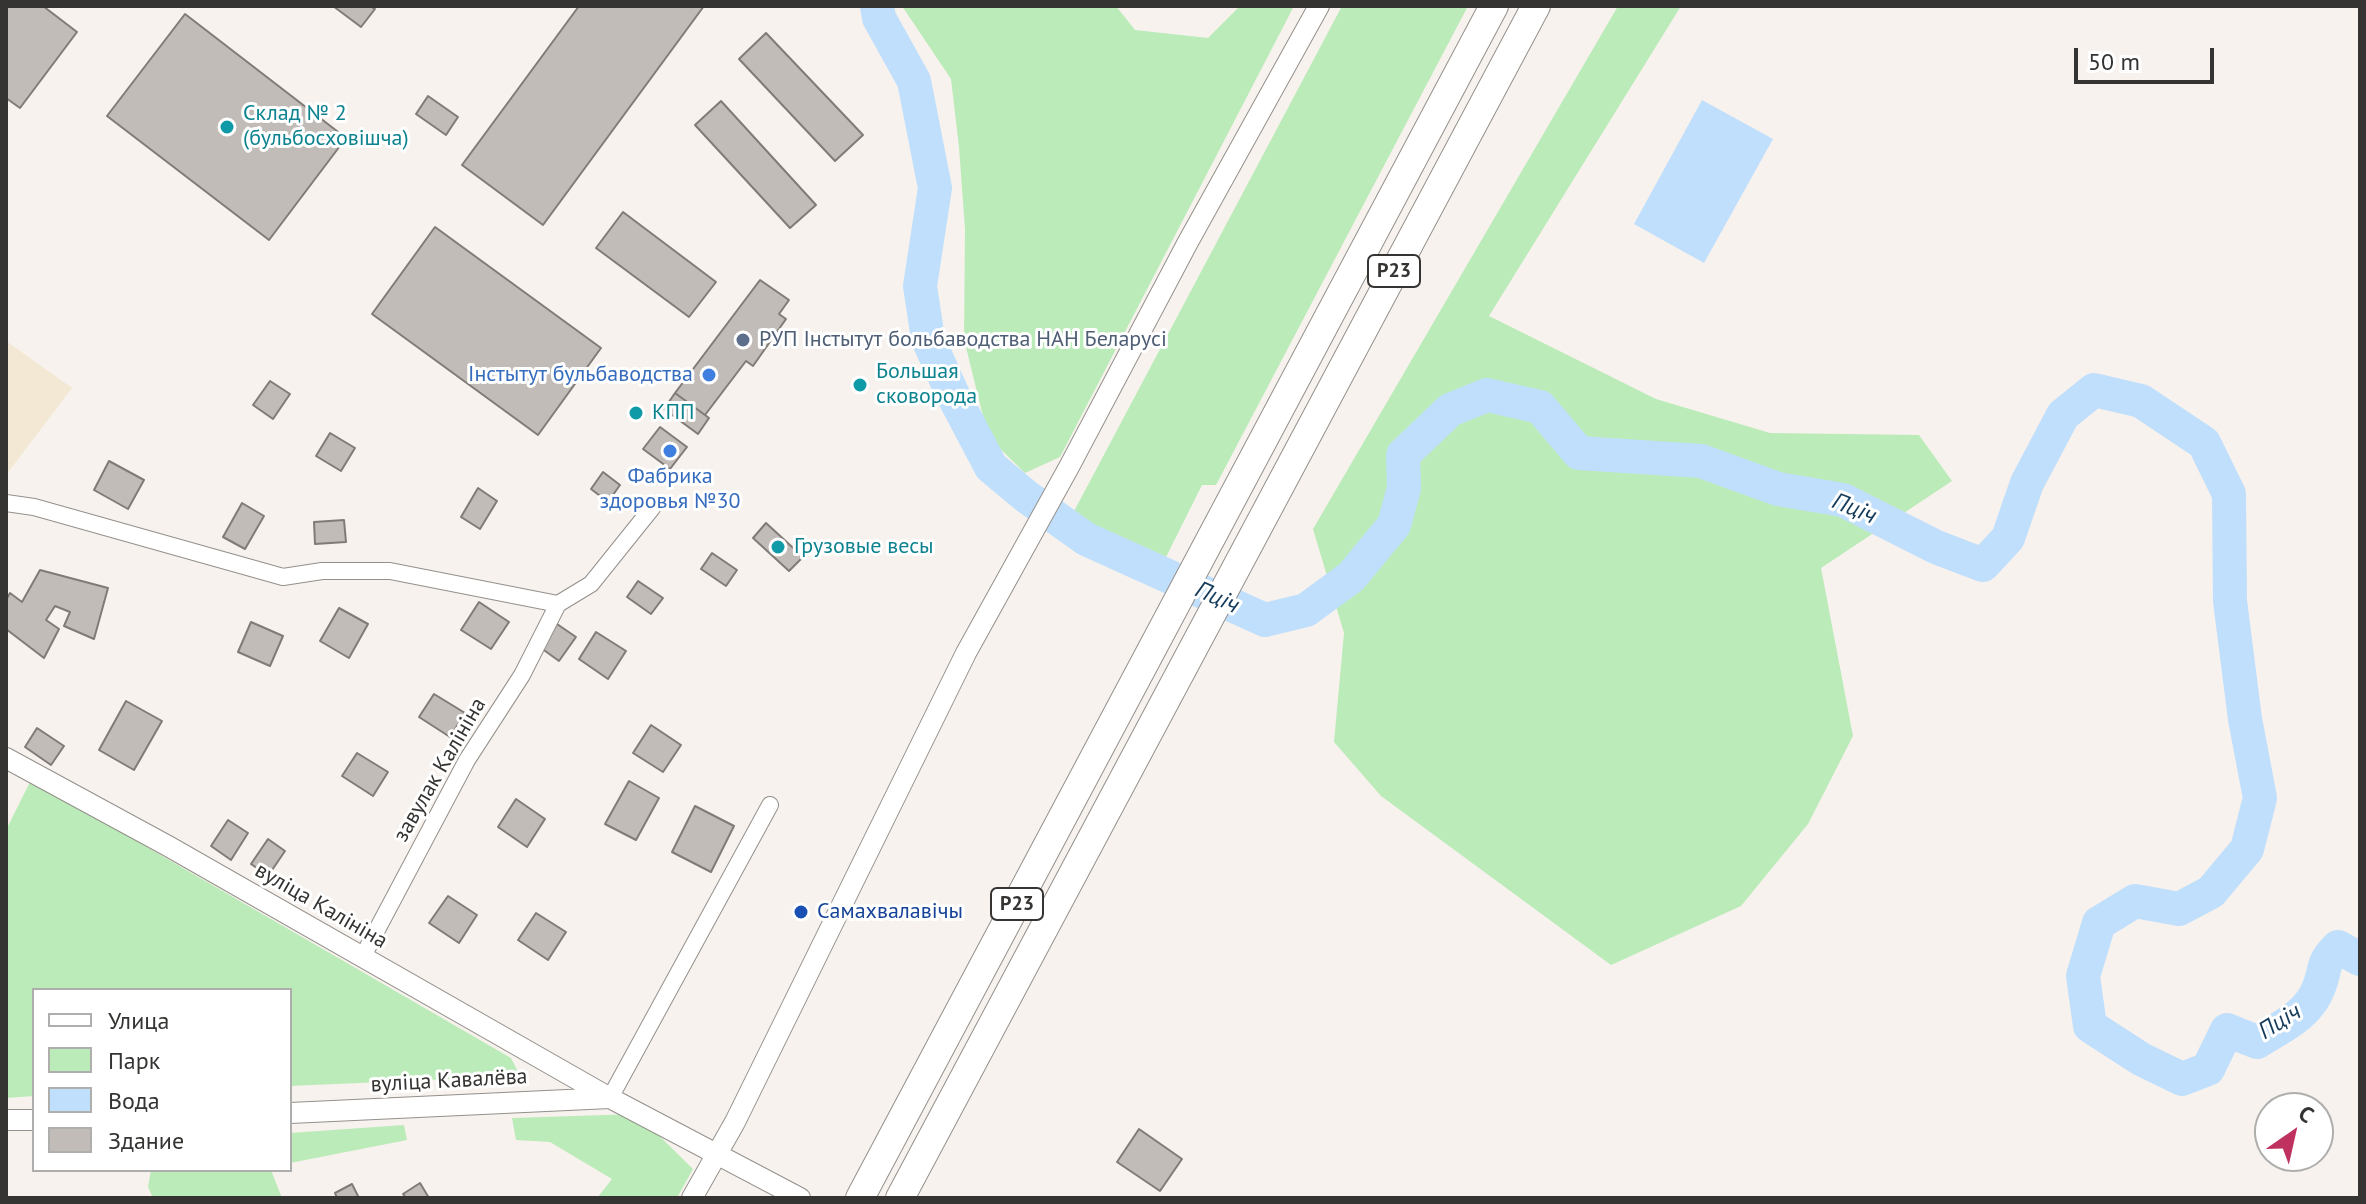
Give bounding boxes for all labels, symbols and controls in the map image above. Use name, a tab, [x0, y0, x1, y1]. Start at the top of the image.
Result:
scale bar	[2078, 32, 2218, 82]
text: 50 m	[2088, 46, 2140, 77]
place label: Склад № 2 (бульбосховішча)	[243, 101, 409, 152]
marker: Склад № 2 (бульбосховішча)	[218, 118, 236, 136]
road number: Р23	[1368, 255, 1420, 287]
place label: РУП Інстытут больбаводства НАН Беларусі	[759, 327, 1167, 353]
marker: РУП Інстытут больбаводства НАН Беларусі	[734, 331, 752, 349]
place label: Большая сковорода	[876, 359, 977, 410]
place label: Інстытут бульбаводства	[468, 362, 693, 388]
marker: Інстытут бульбаводства	[700, 366, 718, 384]
marker: Большая сковорода	[851, 376, 869, 394]
place label: КПП	[652, 400, 694, 426]
marker: КПП	[627, 404, 645, 422]
marker: Фабрика здоровья №30	[661, 442, 679, 460]
place label: Фабрика здоровья №30	[599, 464, 741, 516]
water label: Пціч	[1828, 487, 1880, 531]
place label: Грузовые весы	[794, 534, 934, 560]
marker: Грузовые весы	[769, 538, 787, 556]
water label: Пціч	[1190, 576, 1244, 620]
street label: завулак Калініна	[388, 693, 492, 847]
street label: вуліца Калініна	[250, 857, 392, 955]
road number: Р23	[991, 888, 1043, 920]
place label: Самахвалавічы	[817, 899, 963, 925]
marker: Самахвалавічы	[792, 903, 810, 921]
legend	[32, 988, 292, 1172]
water label: Пціч	[2253, 998, 2307, 1046]
text: Улица	[108, 1005, 169, 1036]
text: Парк	[108, 1045, 160, 1076]
street label: вуліца Кавалёва	[370, 1064, 528, 1098]
text: Вода	[108, 1085, 160, 1116]
north arrow	[2254, 1092, 2334, 1172]
text: С	[2293, 1099, 2319, 1129]
text: Здание	[108, 1125, 184, 1156]

